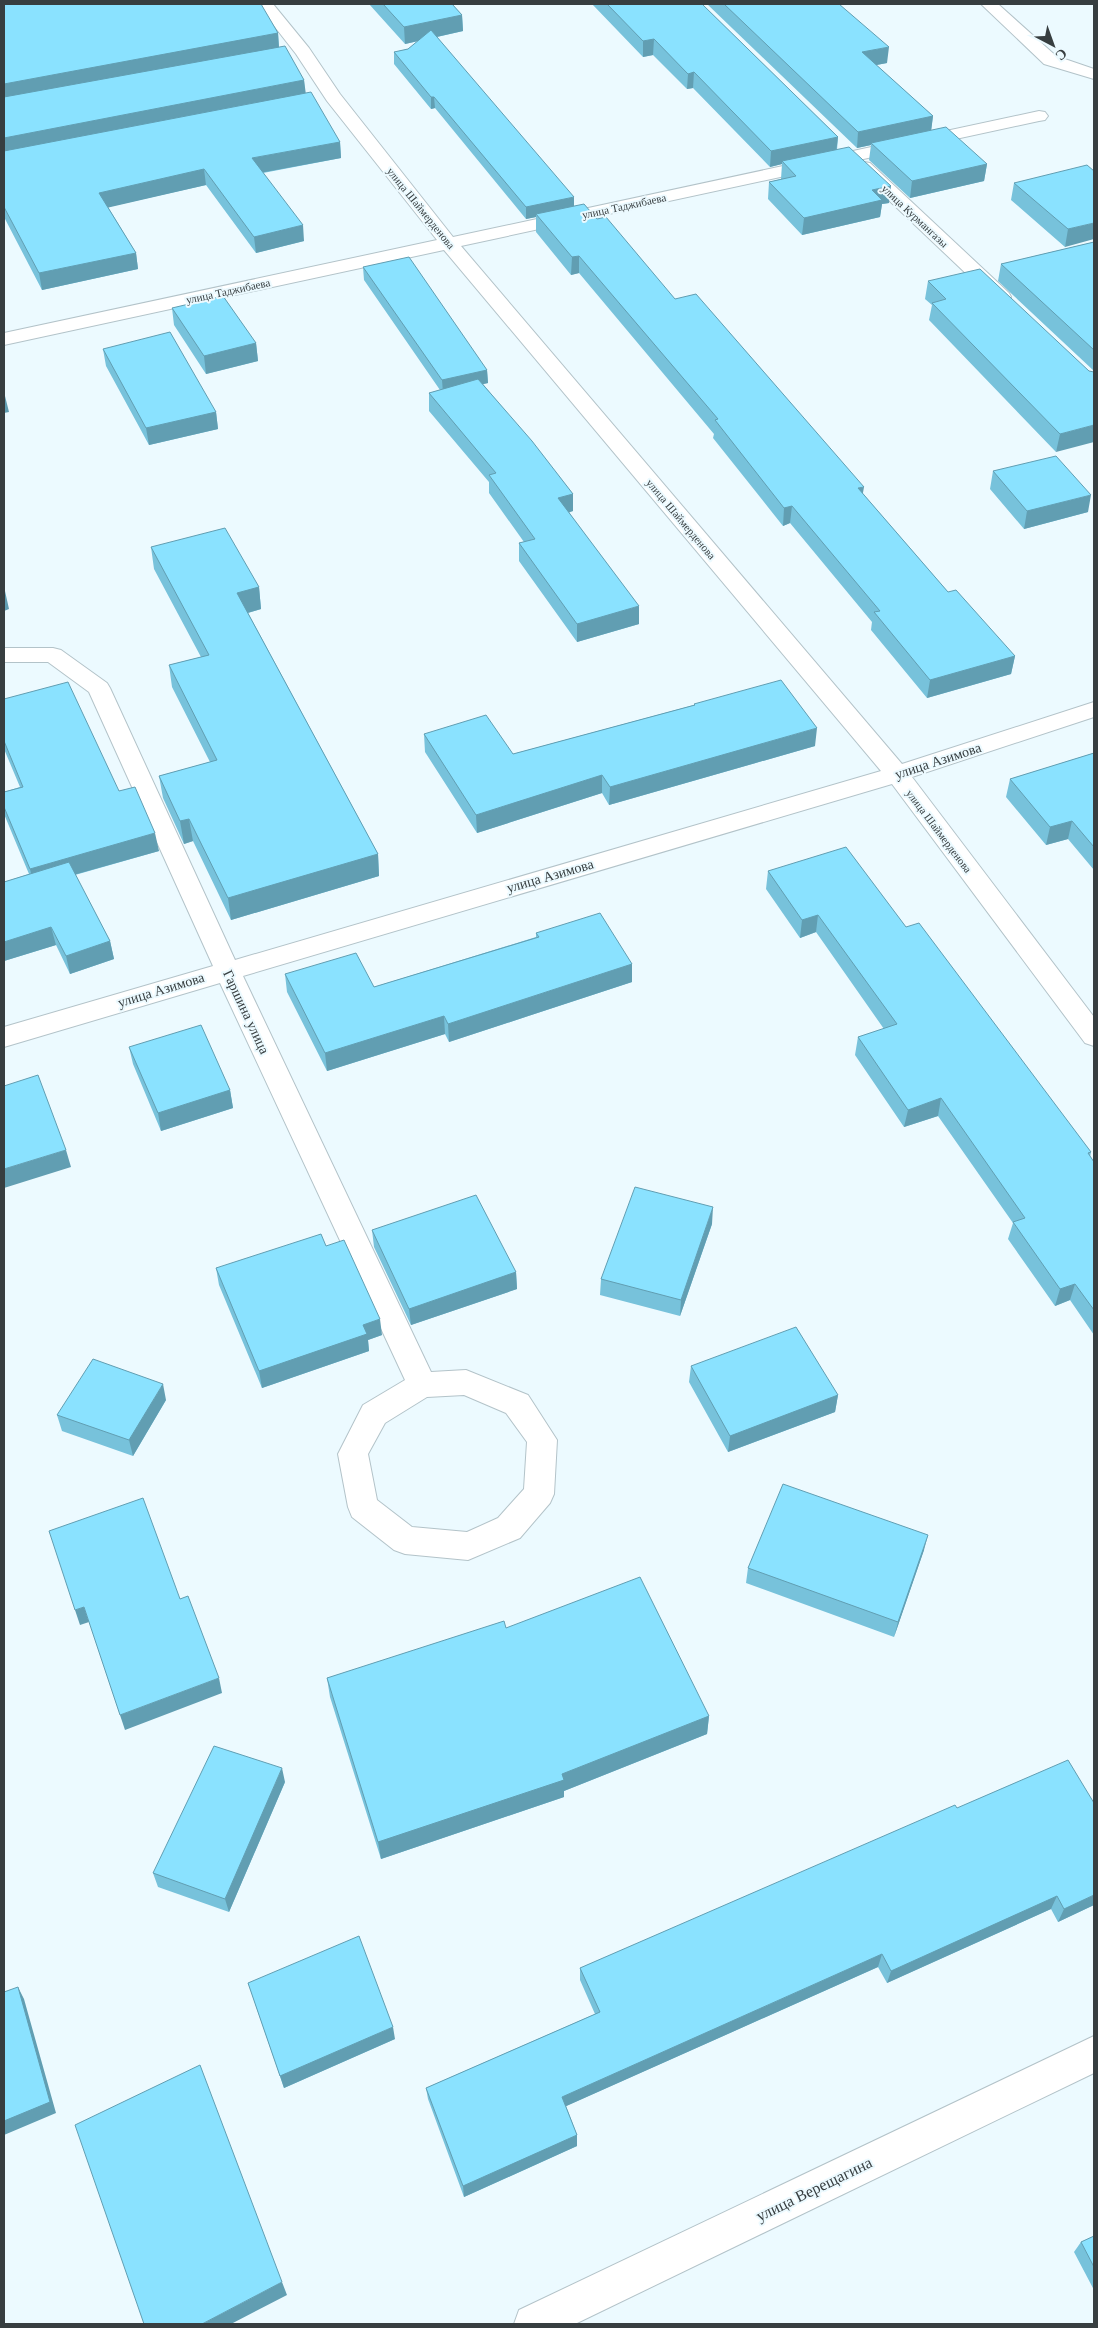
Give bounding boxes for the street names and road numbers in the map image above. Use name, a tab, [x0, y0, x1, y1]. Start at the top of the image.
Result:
street label: улица Шаймерденова	[385, 165, 457, 251]
street label: улица Курмангазы	[879, 182, 951, 250]
street label: улица Таджибаева	[581, 191, 667, 221]
street label: улица Таджибаева	[185, 276, 271, 306]
street label: улица Шаймерденова	[644, 477, 718, 562]
street label: улица Азимова	[893, 740, 984, 782]
street label: улица Шаймерденова	[904, 787, 974, 875]
street label: улица Азимова	[505, 856, 596, 896]
street label: Гаршина улица	[220, 968, 272, 1057]
street label: улица Азимова	[116, 969, 207, 1010]
street label: улица Верещагина	[753, 2154, 875, 2225]

